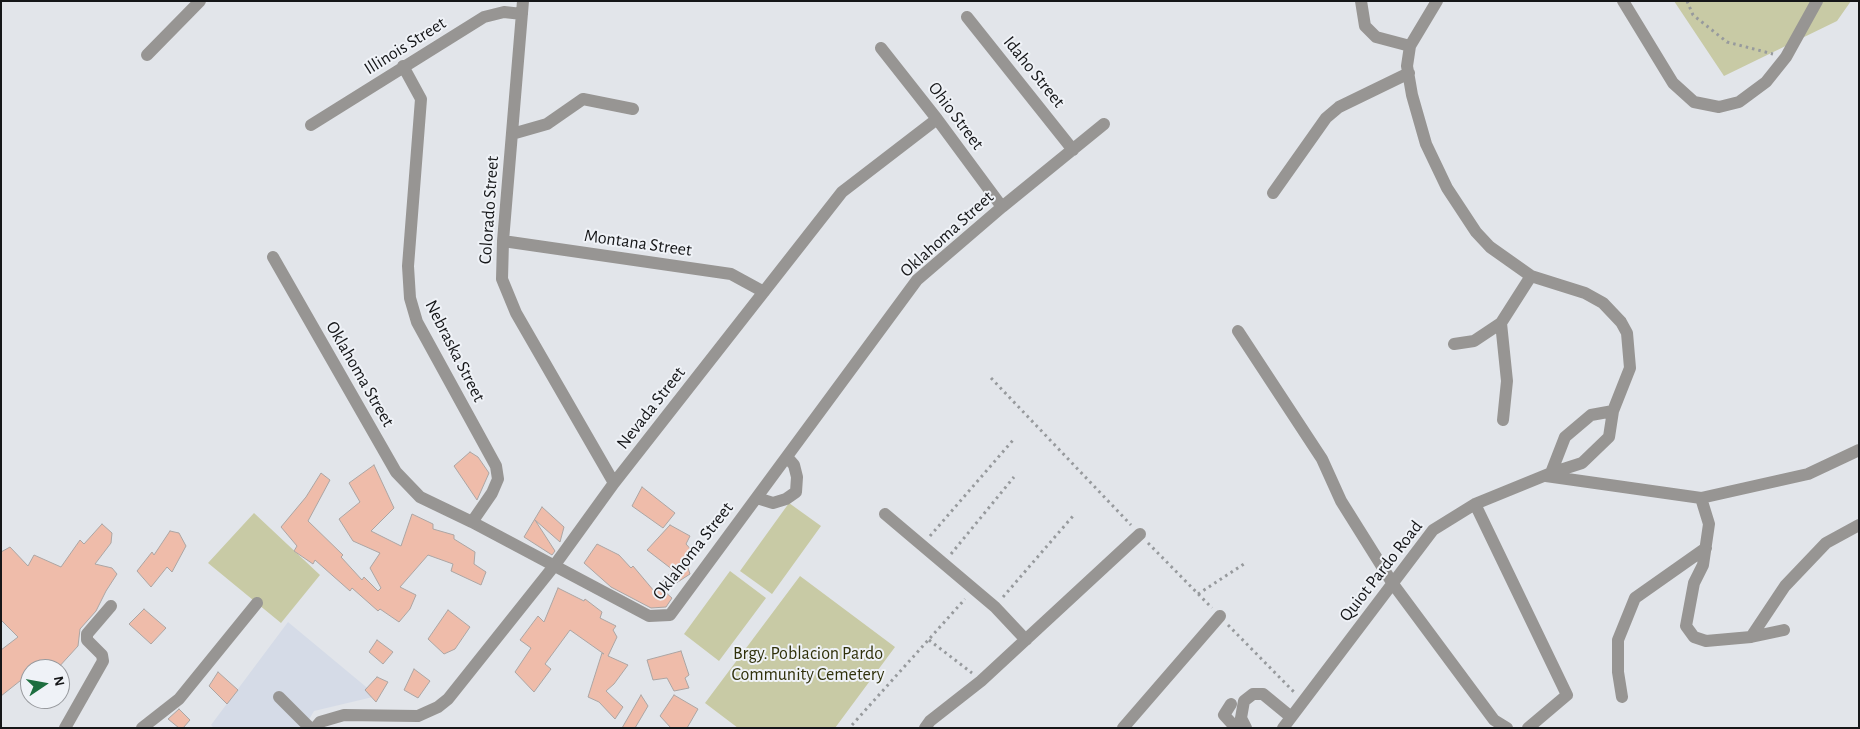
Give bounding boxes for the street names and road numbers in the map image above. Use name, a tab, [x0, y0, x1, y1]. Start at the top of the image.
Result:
street label: Illinois Street	[360, 12, 450, 80]
street label: Idaho Street	[999, 32, 1069, 112]
street label: Ohio Street	[924, 78, 988, 154]
street label: Colorado Street	[474, 155, 504, 265]
street label: Oklahoma Street	[896, 186, 998, 282]
street label: Montana Street	[583, 225, 693, 261]
street label: Nebraska Street	[420, 296, 490, 406]
street label: Oklahoma Street	[321, 317, 399, 431]
street label: Nevada Street	[612, 362, 690, 454]
street label: Oklahoma Street	[648, 498, 738, 604]
street label: Quiot Pardo Road	[1335, 516, 1427, 626]

